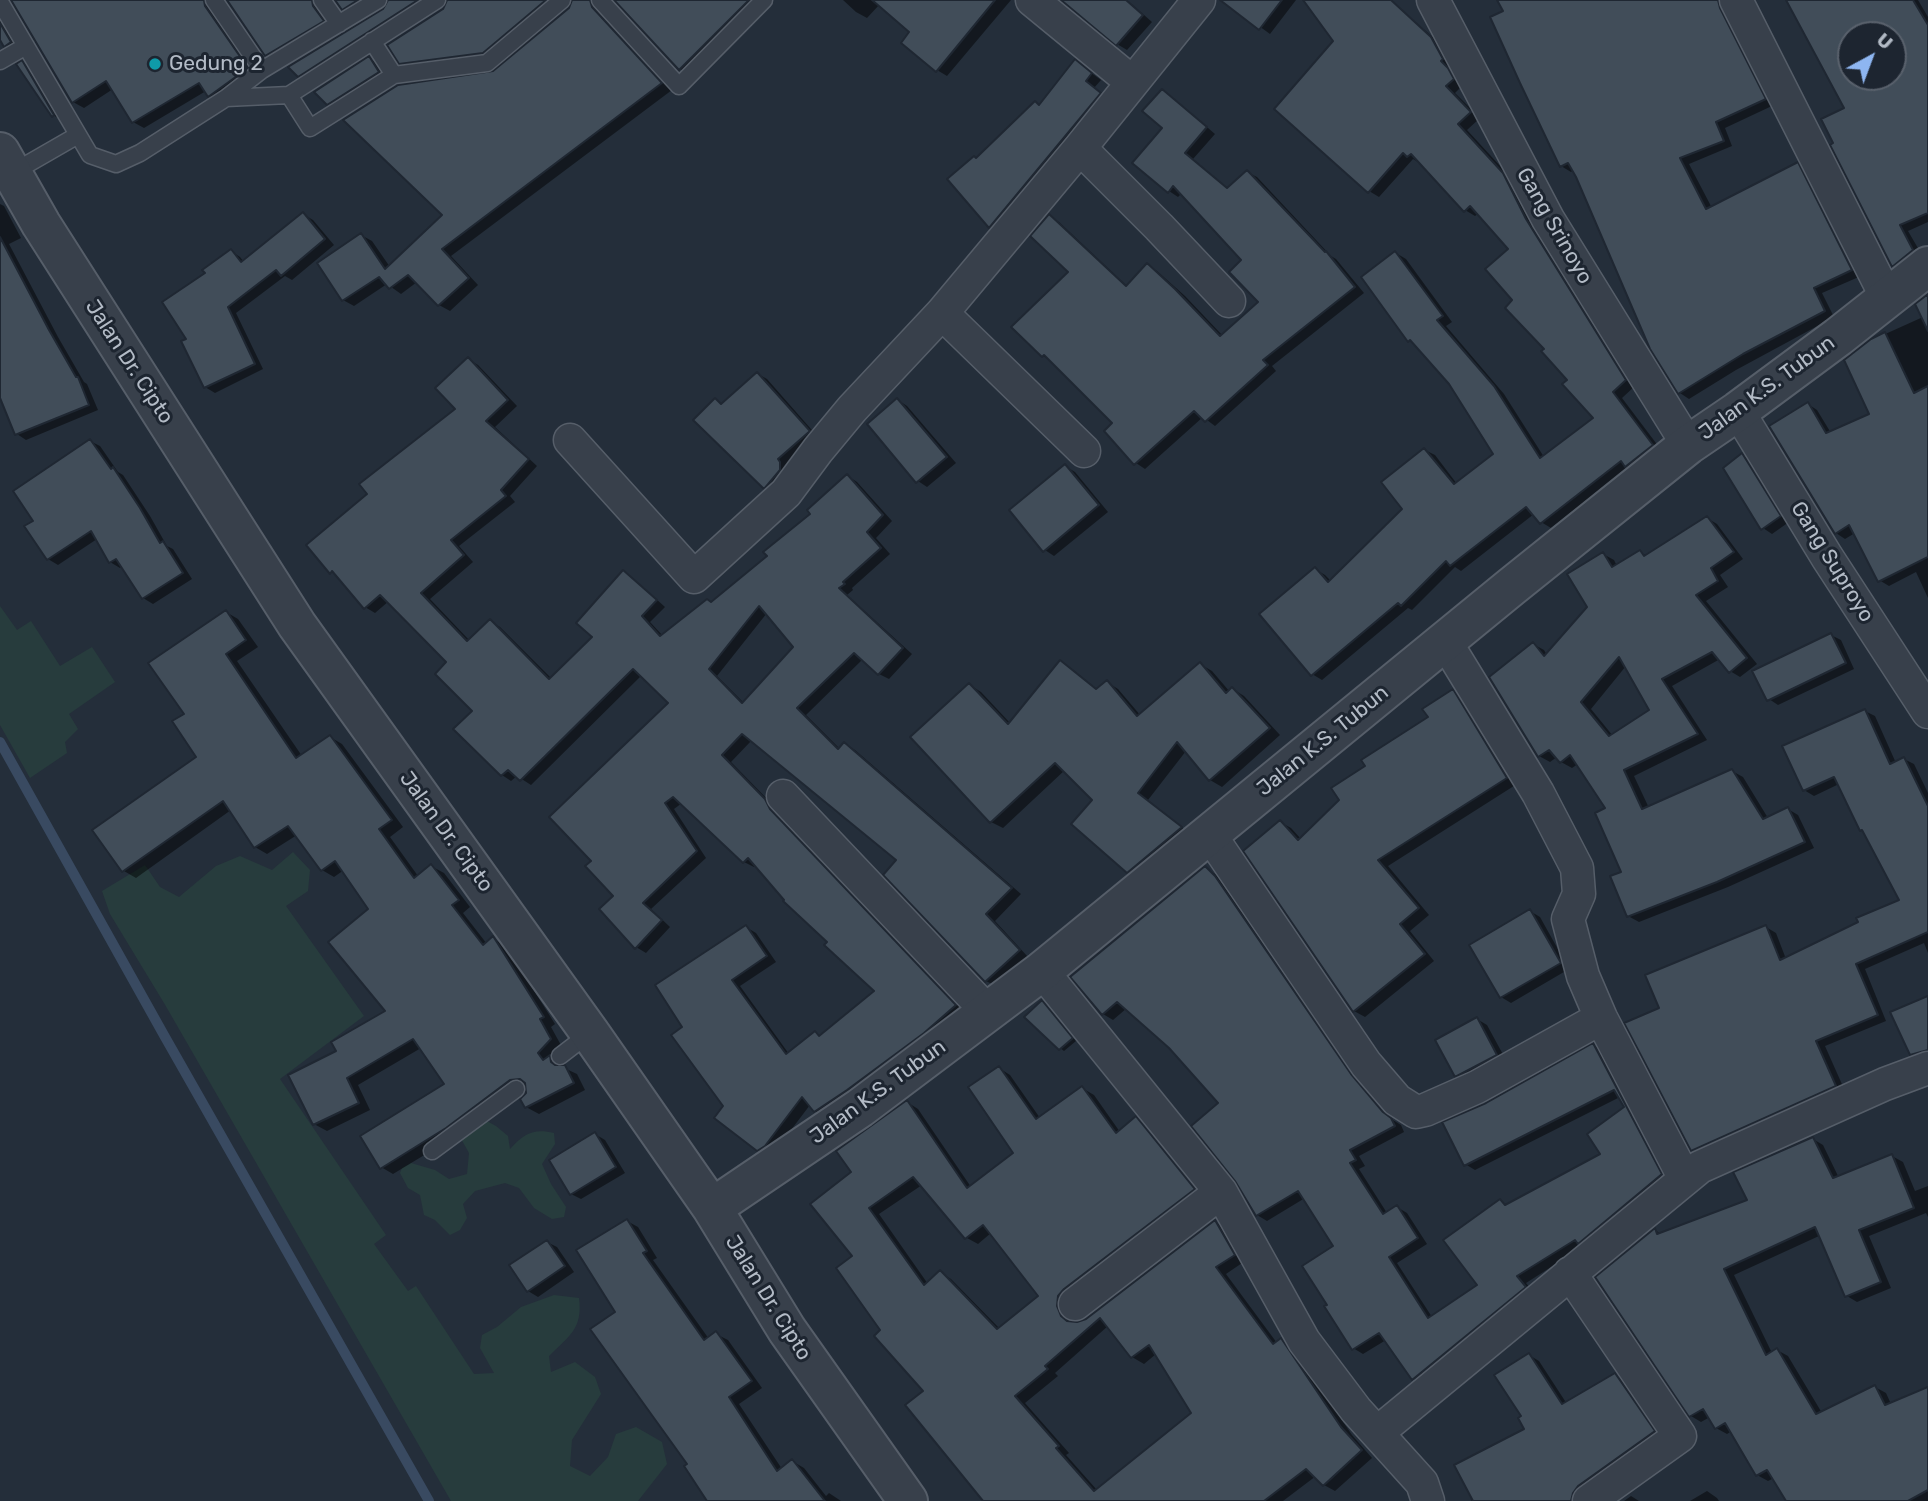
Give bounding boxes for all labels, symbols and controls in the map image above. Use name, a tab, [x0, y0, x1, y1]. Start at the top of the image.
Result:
north arrow	[1837, 21, 1907, 91]
text: U	[1872, 28, 1898, 54]
place label: Gedung 2	[169, 51, 263, 77]
marker: Gedung 2	[147, 56, 163, 72]
street label: Gang Srinoyo	[1511, 163, 1597, 289]
street label: Jalan Dr. Cipto	[80, 295, 178, 429]
street label: Jalan K.S. Tubun	[1694, 330, 1840, 446]
street label: Gang Suproyo	[1785, 497, 1879, 627]
street label: Jalan K.S. Tubun	[1252, 680, 1394, 802]
street label: Jalan Dr. Cipto	[394, 767, 498, 897]
street label: Jalan K.S. Tubun	[805, 1034, 951, 1150]
street label: Jalan Dr. Cipto	[719, 1231, 817, 1365]

